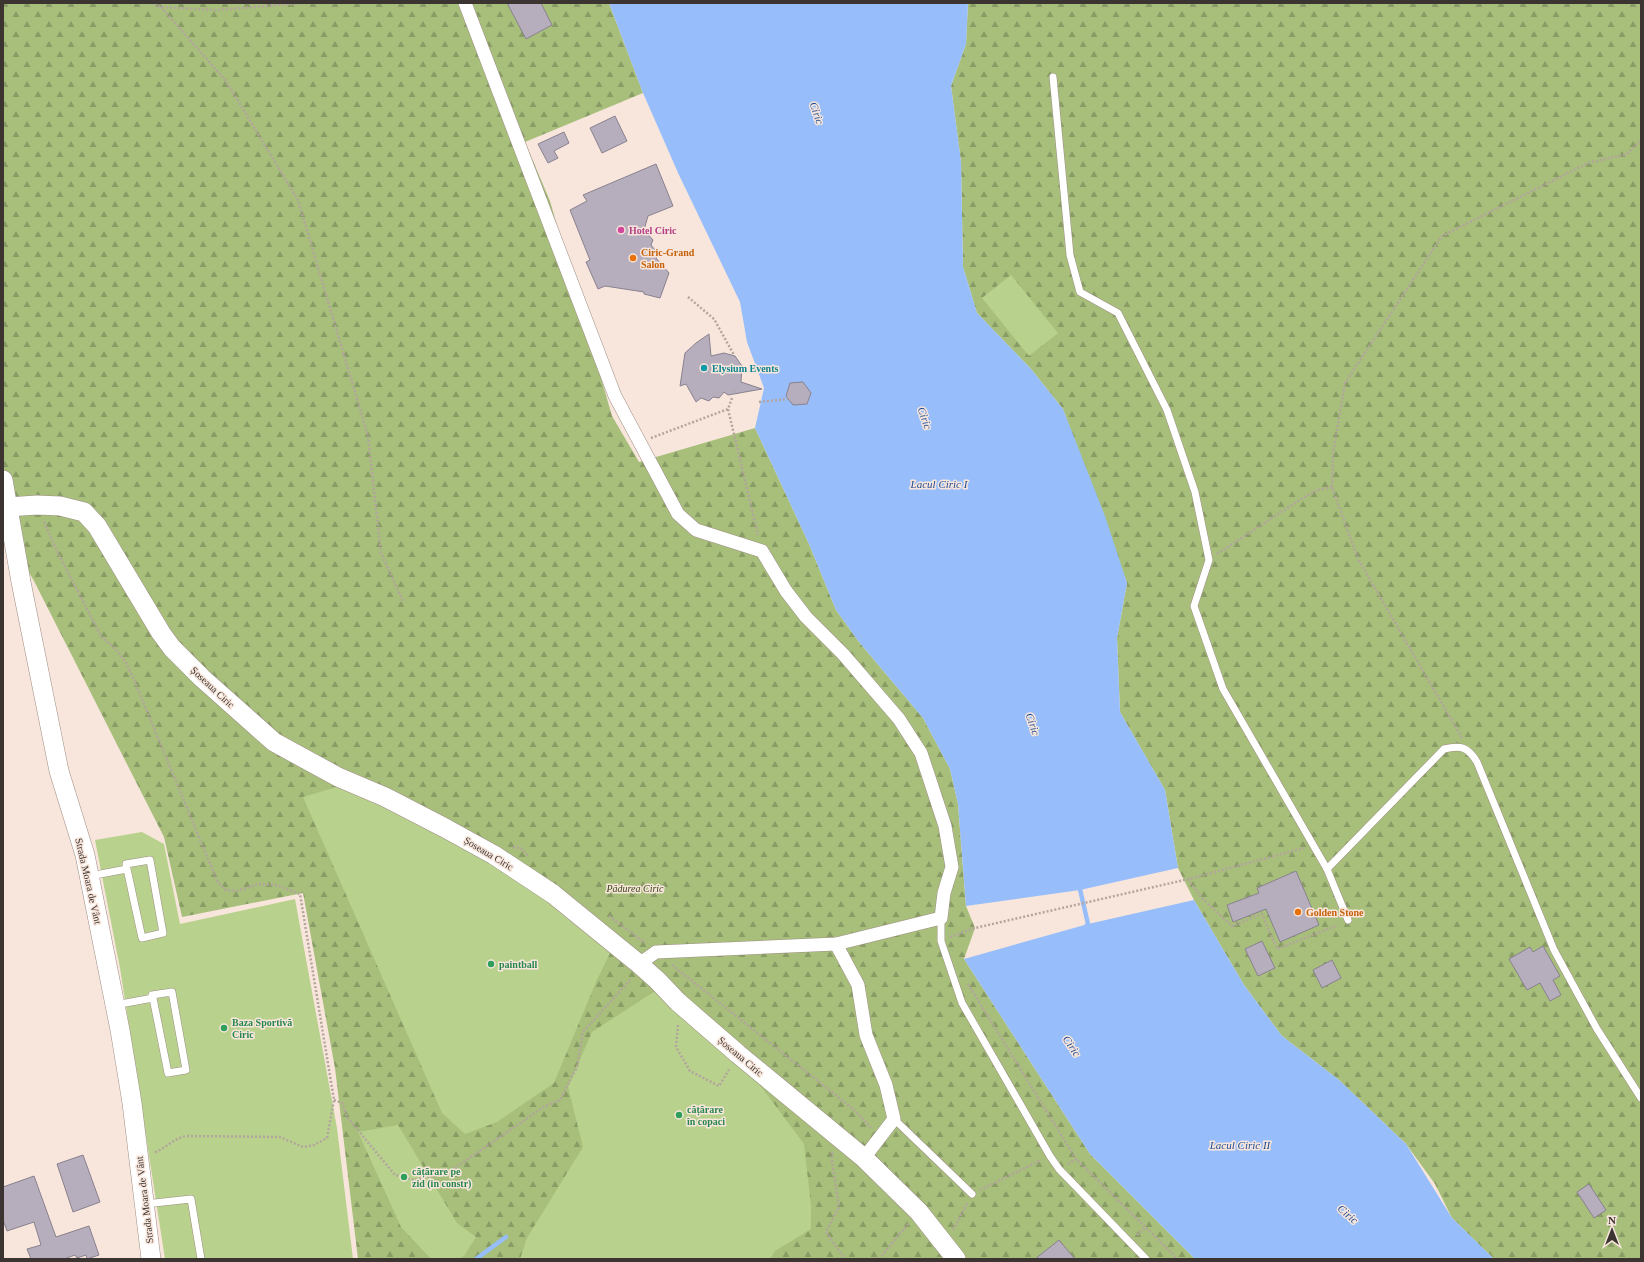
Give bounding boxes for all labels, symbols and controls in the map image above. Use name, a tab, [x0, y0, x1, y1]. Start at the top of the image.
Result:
water label: Ciric	[808, 100, 826, 126]
marker: Hotel Ciric	[616, 225, 626, 235]
place label: Hotel Ciric	[629, 225, 677, 236]
place label: Ciric-Grand Salon	[641, 247, 695, 270]
marker: Ciric-Grand Salon	[628, 253, 638, 263]
marker: Elysium Events	[699, 363, 709, 373]
place label: Elysium Events	[712, 363, 779, 374]
water label: Ciric	[916, 405, 934, 431]
water label: Lacul Ciric I	[910, 478, 969, 490]
street label: Șoseaua Ciric	[189, 664, 237, 711]
water label: Ciric	[1024, 711, 1042, 737]
street label: Șoseaua Ciric	[462, 834, 516, 873]
street label: Strada Moara de Vânt	[73, 837, 104, 925]
park label: Pădurea Ciric	[605, 883, 664, 894]
marker: Golden Stone	[1293, 907, 1303, 917]
place label: Golden Stone	[1306, 907, 1364, 918]
marker: paintball	[486, 959, 496, 969]
place label: paintball	[499, 959, 538, 970]
place label: Baza Sportivă Ciric	[232, 1017, 292, 1040]
marker: Baza Sportivă Ciric	[219, 1023, 229, 1033]
water label: Ciric	[1061, 1033, 1083, 1059]
street label: Șoseaua Ciric	[716, 1034, 766, 1079]
place label: cățărare în copaci	[686, 1104, 725, 1127]
marker: cățărare în copaci	[674, 1110, 684, 1120]
water label: Lacul Ciric II	[1209, 1139, 1272, 1151]
street label: Strada Moara de Vânt	[134, 1155, 155, 1244]
place label: cățărare pe zid (in constr)	[412, 1166, 471, 1190]
marker: cățărare pe zid (in constr)	[399, 1172, 409, 1182]
water label: Ciric	[1336, 1202, 1361, 1226]
north arrow	[1592, 1210, 1632, 1250]
text: N	[1608, 1214, 1616, 1226]

